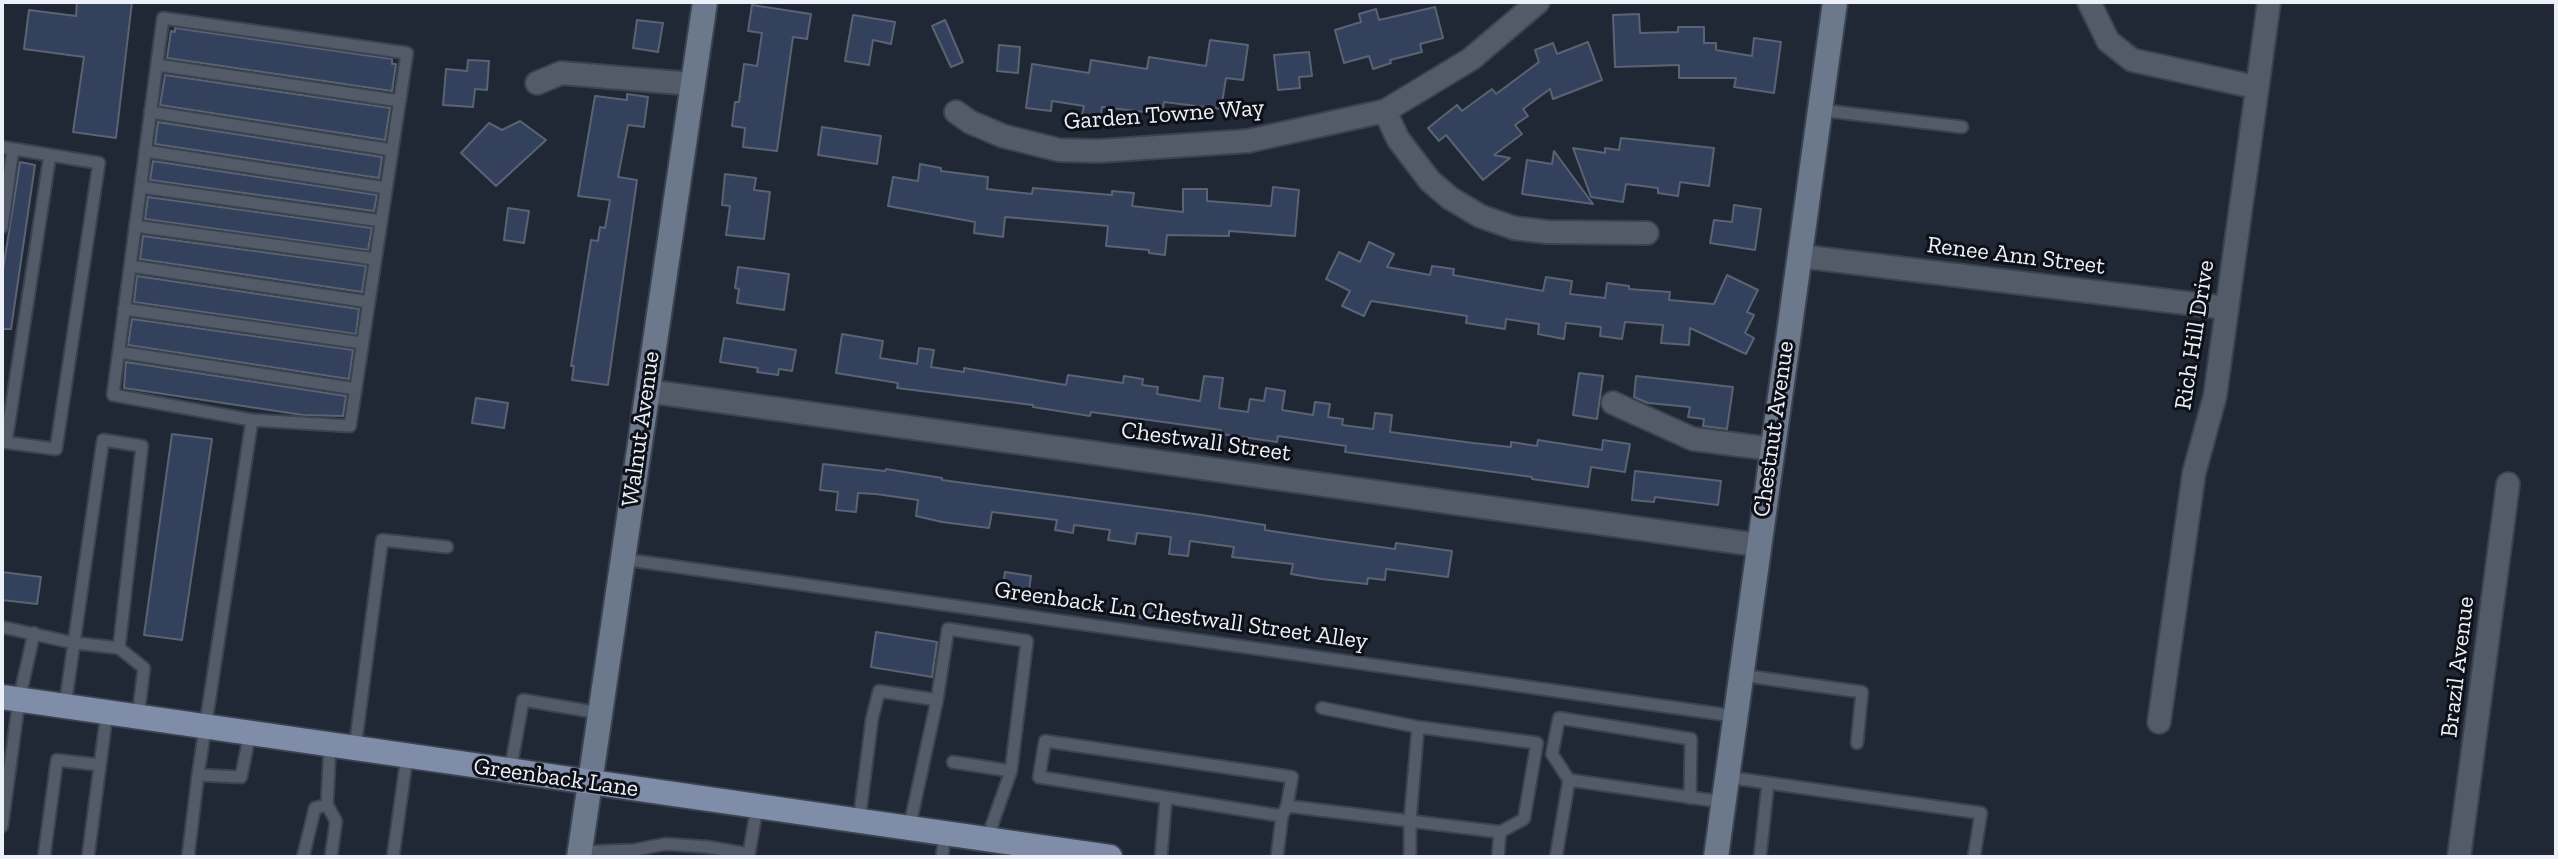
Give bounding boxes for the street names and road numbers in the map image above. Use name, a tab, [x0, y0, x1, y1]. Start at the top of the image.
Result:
street label: Garden Towne Way	[1063, 94, 1265, 136]
street label: Renee Ann Street	[1925, 231, 2107, 281]
street label: Rich Hill Drive	[2169, 258, 2221, 412]
street label: Chestnut Avenue	[1747, 339, 1801, 519]
street label: Walnut Avenue	[616, 349, 666, 509]
street label: Chestwall Street	[1119, 416, 1293, 468]
street label: Greenback Ln Chestwall Street Alley	[993, 576, 1369, 656]
street label: Brazil Avenue	[2435, 595, 2481, 739]
street label: Greenback Lane	[472, 752, 640, 804]

